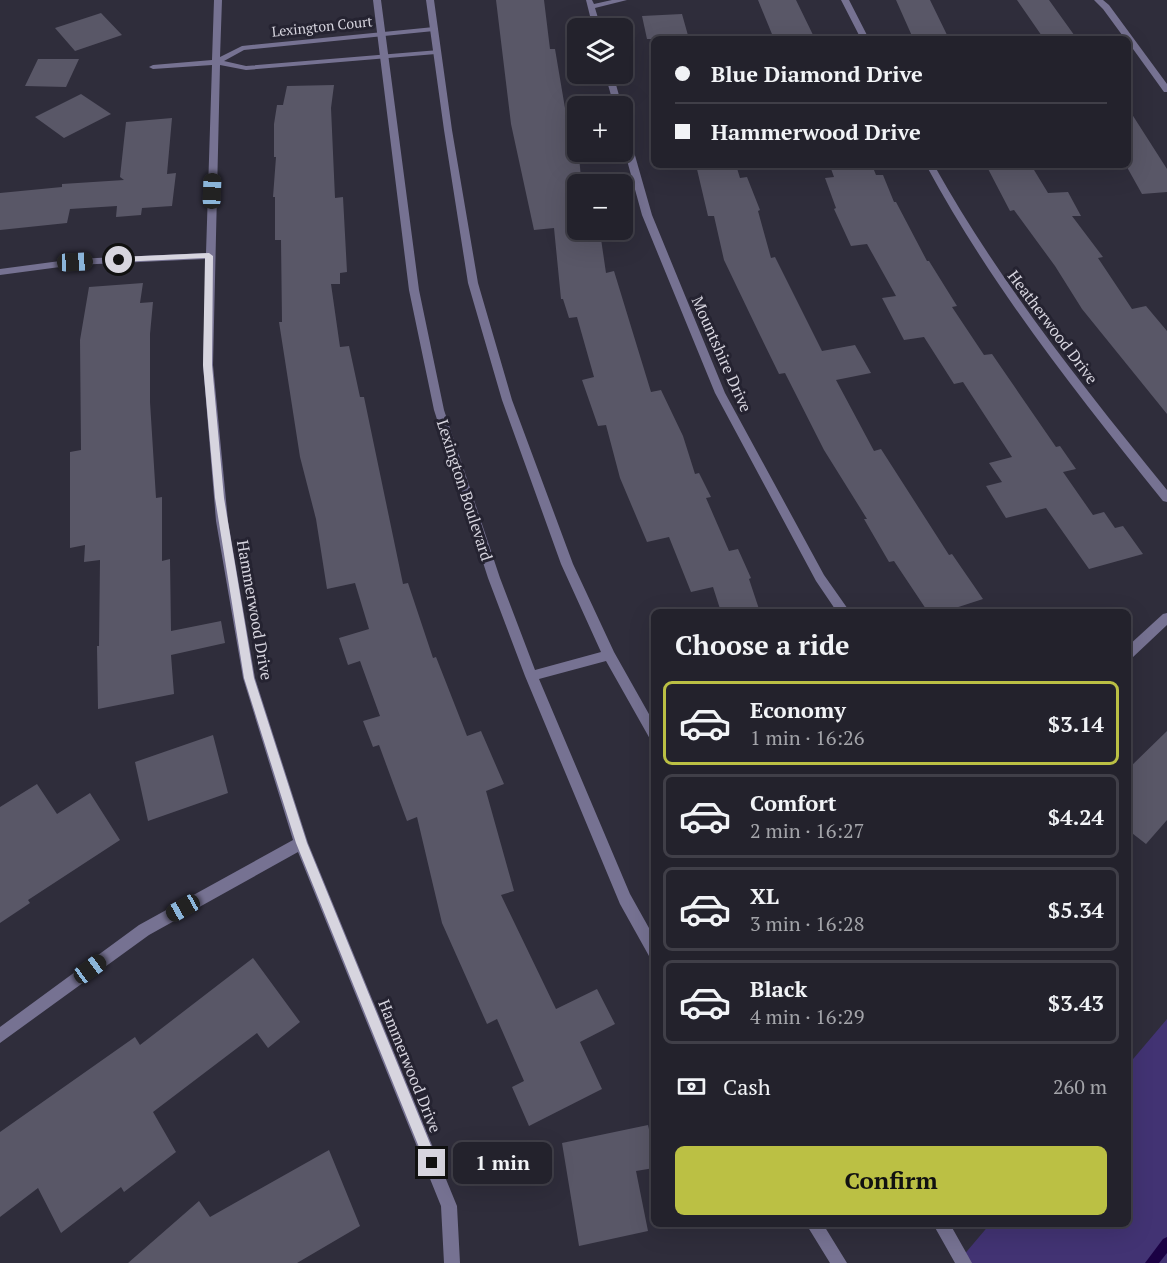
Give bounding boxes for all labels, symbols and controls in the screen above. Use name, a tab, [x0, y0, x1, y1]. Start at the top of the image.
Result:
street label: Lexington Court	[271, 11, 374, 41]
map controls	[567, 18, 633, 240]
button: layers	[567, 18, 633, 84]
text: Blue Diamond Drive	[711, 59, 923, 88]
button: +	[567, 96, 633, 162]
text: Hammerwood Drive	[711, 117, 921, 146]
car	[202, 173, 222, 209]
button: −	[567, 174, 633, 240]
route start	[105, 246, 132, 273]
car	[57, 252, 93, 272]
street label: Heatherwood Drive	[1003, 265, 1103, 389]
street label: Mountshire Drive	[687, 293, 757, 415]
street label: Lexington Boulevard	[432, 416, 498, 564]
street label: Hammerwood Drive	[232, 538, 278, 682]
text: Choose a ride	[675, 627, 850, 663]
text: Economy	[750, 695, 846, 724]
icon: car	[678, 696, 732, 750]
text: $3.14	[1048, 709, 1104, 738]
text: 1 min · 16:26	[750, 724, 864, 751]
text: Comfort	[750, 788, 836, 817]
icon: car	[678, 789, 732, 843]
text: $4.24	[1048, 802, 1104, 831]
text: 2 min · 16:27	[750, 817, 864, 844]
text: XL	[750, 881, 779, 910]
icon: car	[678, 882, 732, 936]
car	[163, 891, 203, 925]
text: $5.34	[1048, 895, 1104, 924]
text: 3 min · 16:28	[750, 910, 864, 937]
car	[70, 951, 110, 987]
text: Black	[750, 974, 807, 1003]
icon: car	[678, 975, 732, 1029]
text: $3.43	[1048, 988, 1104, 1017]
street label: Hammerwood Drive	[373, 996, 447, 1136]
text: 4 min · 16:29	[750, 1003, 864, 1030]
icon: cash	[675, 1070, 708, 1103]
text: Cash	[723, 1072, 771, 1101]
text: 260 m	[1053, 1073, 1107, 1100]
callout: 1 min	[453, 1142, 552, 1184]
button: Confirm	[675, 1146, 1107, 1215]
route end	[418, 1149, 445, 1176]
text: 1 min	[475, 1149, 530, 1176]

